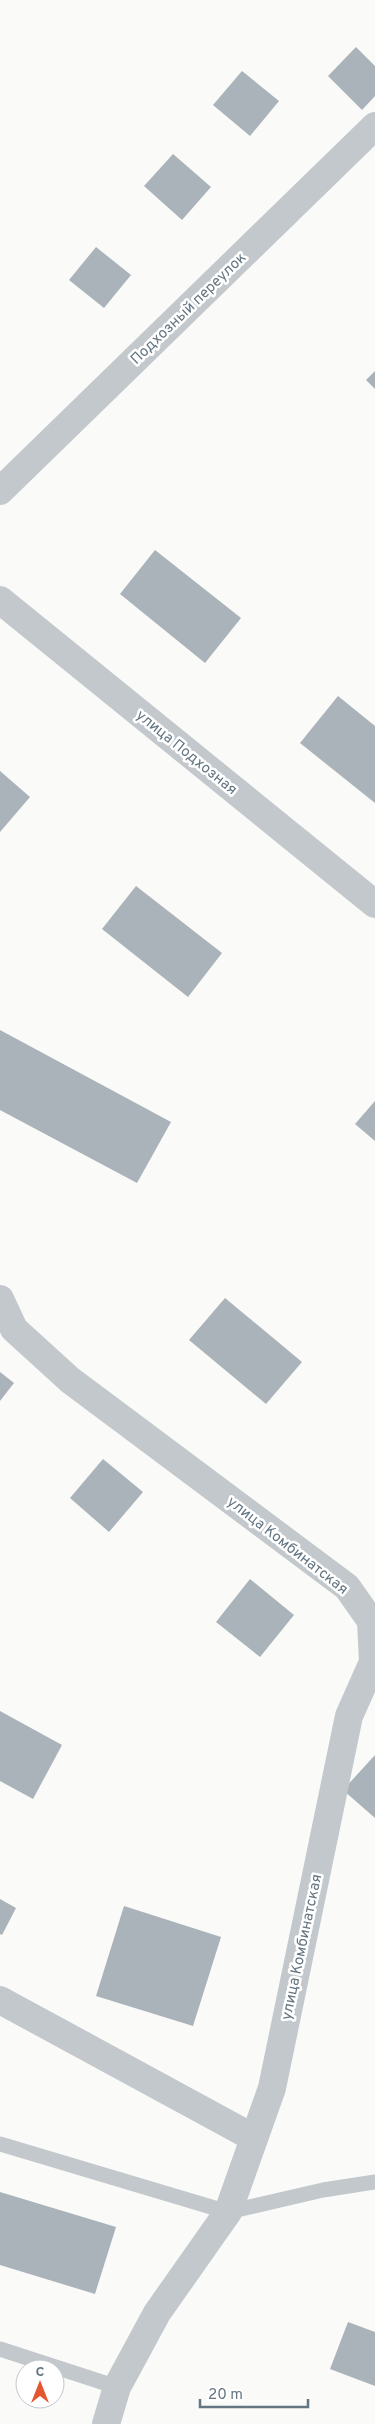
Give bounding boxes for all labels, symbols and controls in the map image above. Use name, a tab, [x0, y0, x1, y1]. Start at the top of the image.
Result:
street label: Подхозный переулок	[127, 249, 251, 369]
street label: улица Подхозная	[131, 706, 241, 800]
street label: улица Комбинатская	[223, 1493, 351, 1599]
street label: улица Комбинатская	[278, 1873, 327, 2022]
north arrow	[15, 2359, 65, 2409]
text: С	[36, 2364, 45, 2381]
scale bar	[200, 2376, 308, 2408]
text: 20 m	[208, 2386, 243, 2405]

